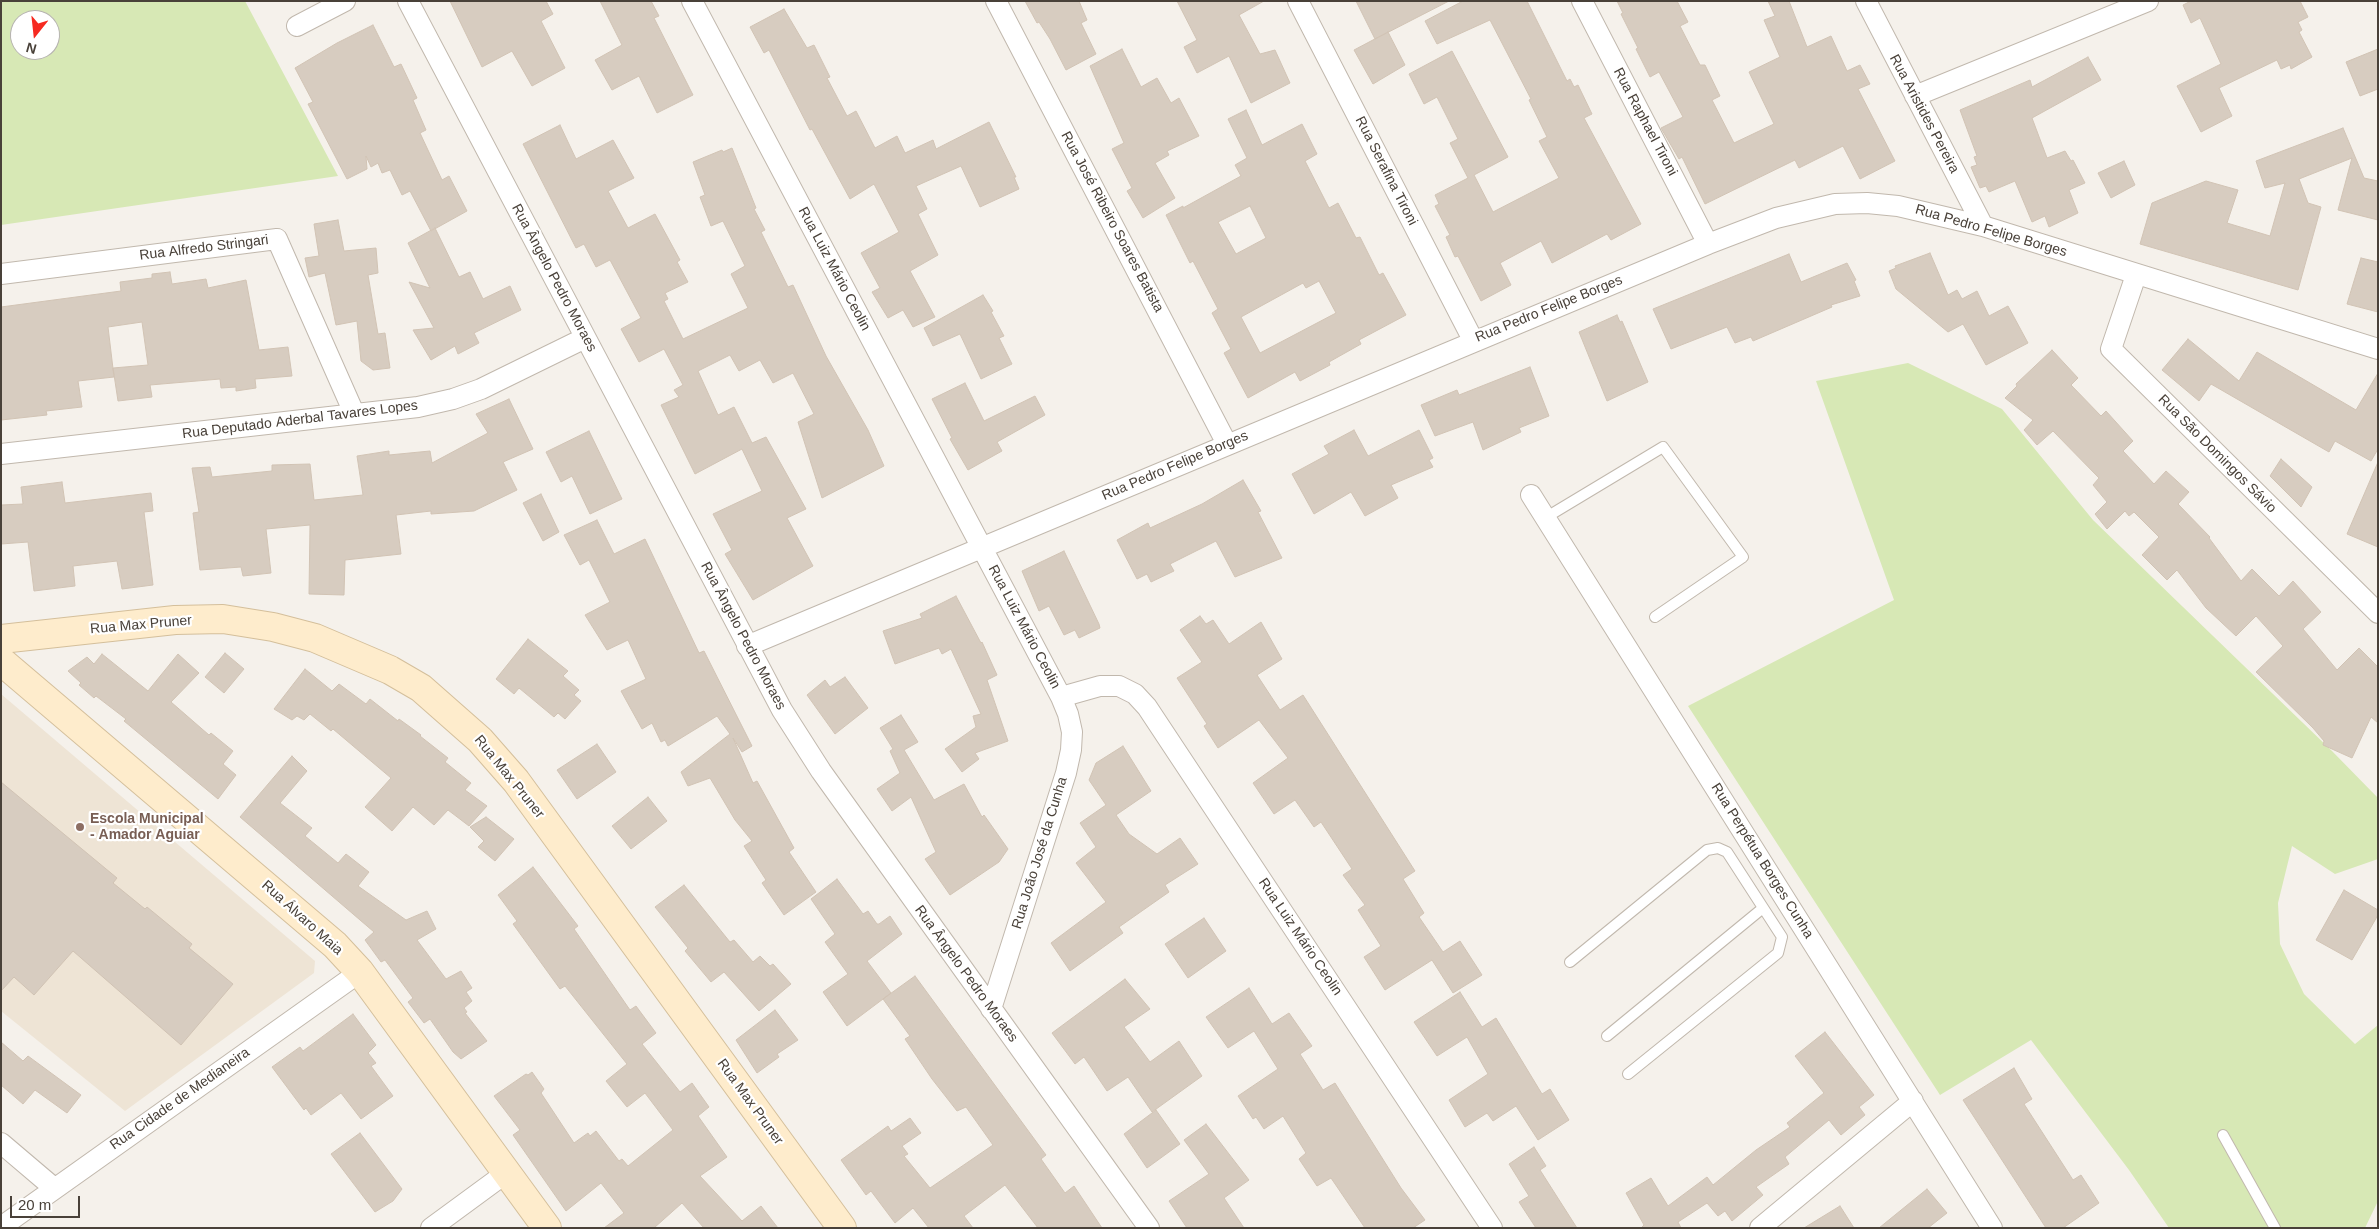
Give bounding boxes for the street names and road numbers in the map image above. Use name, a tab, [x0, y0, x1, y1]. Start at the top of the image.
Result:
street label: Rua Aristides Pereira	[1886, 52, 1962, 176]
street label: Rua Raphael Tironi	[1609, 65, 1681, 179]
street label: Rua Serafina Tironi	[1351, 114, 1421, 228]
street label: Rua José Ribeiro Soares Batista	[1057, 129, 1167, 315]
street label: Rua Ângelo Pedro Moraes	[508, 201, 600, 355]
street label: Rua Pedro Felipe Borges	[1913, 201, 2069, 261]
street label: Rua Luiz Mário Ceolin	[794, 204, 874, 334]
street label: Rua Alfredo Stringari	[138, 232, 270, 264]
street label: Rua Pedro Felipe Borges	[1473, 272, 1625, 346]
street label: Rua São Domingos Sávio	[2154, 391, 2280, 517]
street label: Rua Deputado Aderbal Tavares Lopes	[181, 397, 419, 443]
street label: Rua Pedro Felipe Borges	[1099, 428, 1251, 504]
street label: Rua Ângelo Pedro Moraes	[697, 559, 789, 713]
street label: Rua Luiz Mário Ceolin	[984, 562, 1064, 692]
street label: Rua Max Pruner	[89, 612, 193, 638]
street label: Rua Max Pruner	[470, 732, 548, 822]
street label: Rua João José da Cunha	[1009, 775, 1071, 931]
street label: Rua Perpétua Borges Cunha	[1707, 780, 1817, 942]
street label: Rua Luiz Mário Ceolin	[1255, 875, 1345, 999]
street label: Rua Álvaro Maia	[258, 877, 346, 959]
street label: Rua Ângelo Pedro Moraes	[911, 902, 1021, 1046]
street label: Rua Cidade de Medianeira	[107, 1044, 253, 1154]
street label: Rua Max Pruner	[713, 1056, 787, 1148]

